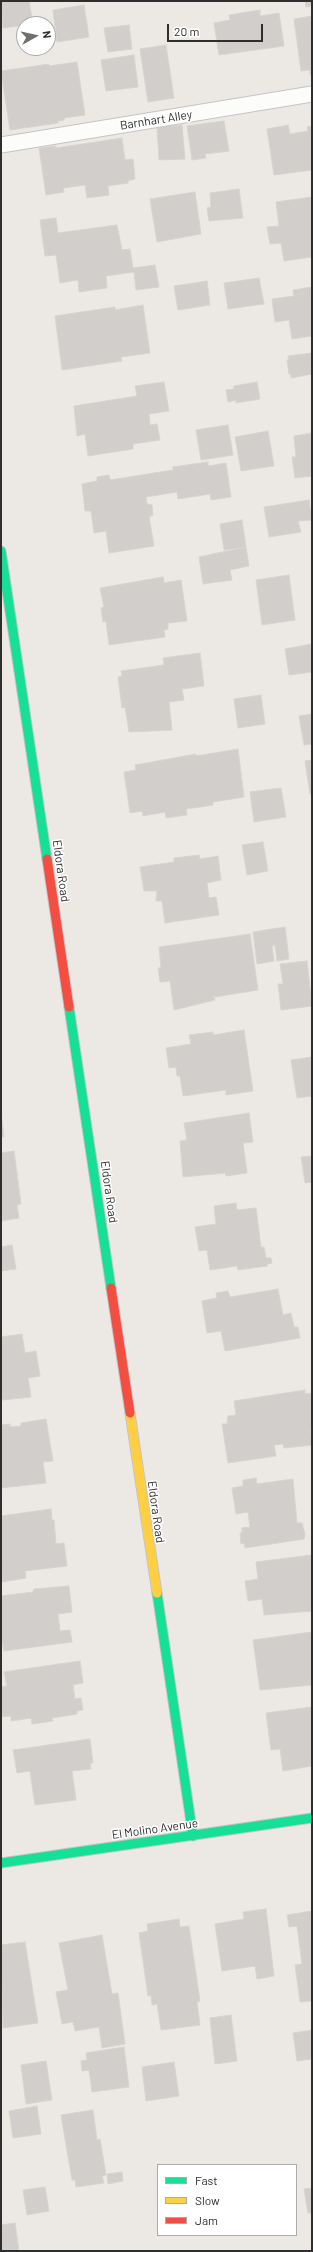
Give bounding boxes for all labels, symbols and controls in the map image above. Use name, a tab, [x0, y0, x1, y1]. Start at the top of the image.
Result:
north arrow	[16, 16, 56, 56]
scale bar	[169, 16, 265, 42]
text: 20 m	[174, 24, 200, 38]
text: N	[40, 30, 54, 39]
street label: Barnhart Alley	[119, 107, 193, 133]
street label: Eldora Road	[50, 839, 72, 903]
street label: Eldora Road	[98, 1160, 120, 1224]
street label: Eldora Road	[145, 1480, 167, 1544]
street label: El Molino Avenue	[111, 1816, 199, 1842]
legend	[157, 2164, 297, 2236]
text: Fast	[195, 2173, 218, 2187]
text: Slow	[195, 2193, 220, 2207]
text: Jam	[195, 2213, 218, 2227]

